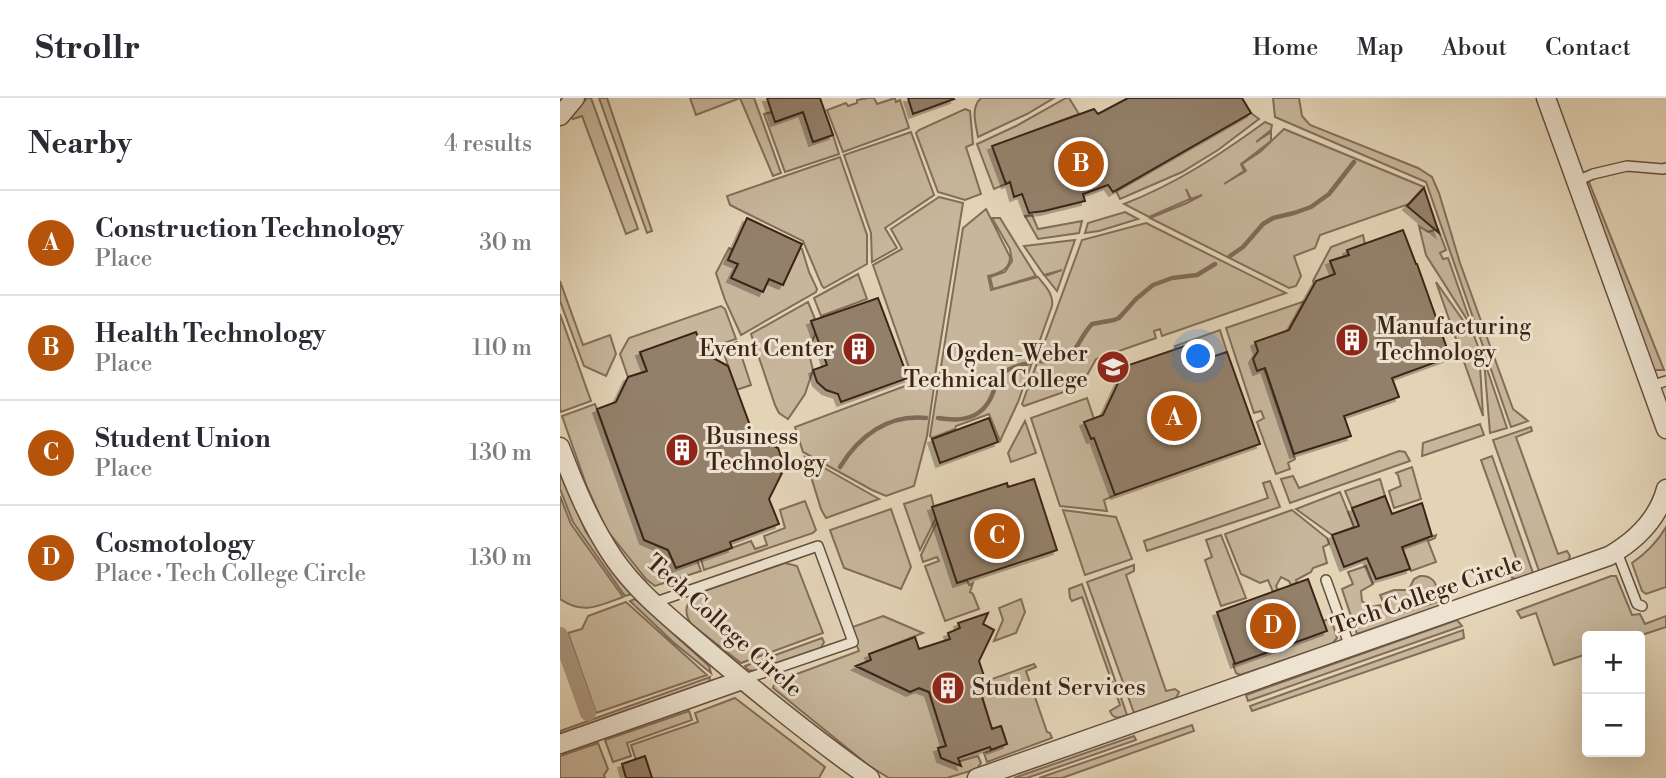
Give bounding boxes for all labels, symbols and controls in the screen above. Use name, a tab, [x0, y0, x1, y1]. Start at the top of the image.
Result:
text: Strollr	[35, 28, 140, 69]
text: Home	[1253, 33, 1318, 63]
text: Map	[1356, 33, 1404, 63]
text: About	[1442, 33, 1507, 63]
text: Contact	[1545, 33, 1631, 63]
text: Nearby	[28, 125, 132, 163]
text: 4 results	[444, 130, 532, 158]
pin: B	[1058, 138, 1104, 190]
text: Construction Technology	[95, 213, 404, 245]
text: A	[43, 229, 59, 257]
text: 30 m	[479, 229, 532, 257]
text: Place	[95, 245, 152, 273]
place label: Manufacturing Technology	[1376, 313, 1531, 367]
text: Health Technology	[95, 318, 326, 350]
building icon: Manufacturing Technology	[1333, 321, 1371, 359]
building icon: Event Center	[840, 330, 878, 368]
text: B	[42, 334, 60, 362]
text: 110 m	[472, 334, 532, 362]
place label: Event Center	[699, 335, 834, 363]
your location	[1181, 339, 1215, 373]
place label: Ogden-Weber Technical College	[904, 340, 1088, 394]
school or university icon: Ogden-Weber Technical College	[1094, 348, 1132, 386]
text: Place	[95, 350, 152, 378]
pin: A	[1151, 392, 1197, 444]
text: Student Union	[95, 423, 271, 455]
place label: Business Technology	[705, 423, 827, 477]
building icon: Business Technology	[663, 431, 701, 469]
text: C	[43, 439, 59, 467]
text: 130 m	[469, 439, 532, 467]
text: Place	[95, 455, 152, 483]
pin: C	[974, 510, 1020, 562]
text: Cosmotology	[95, 528, 255, 560]
text: D	[42, 544, 60, 572]
text: 130 m	[469, 544, 532, 572]
street label: Tech College Circle	[640, 549, 808, 703]
street label: Tech College Circle	[1328, 549, 1526, 641]
text: Place · Tech College Circle	[95, 560, 366, 588]
pin: D	[1250, 600, 1296, 652]
map controls	[1582, 631, 1645, 757]
button: +	[1582, 631, 1645, 694]
building icon: Student Services	[929, 669, 967, 707]
place label: Student Services	[972, 674, 1146, 702]
button: −	[1582, 694, 1645, 757]

